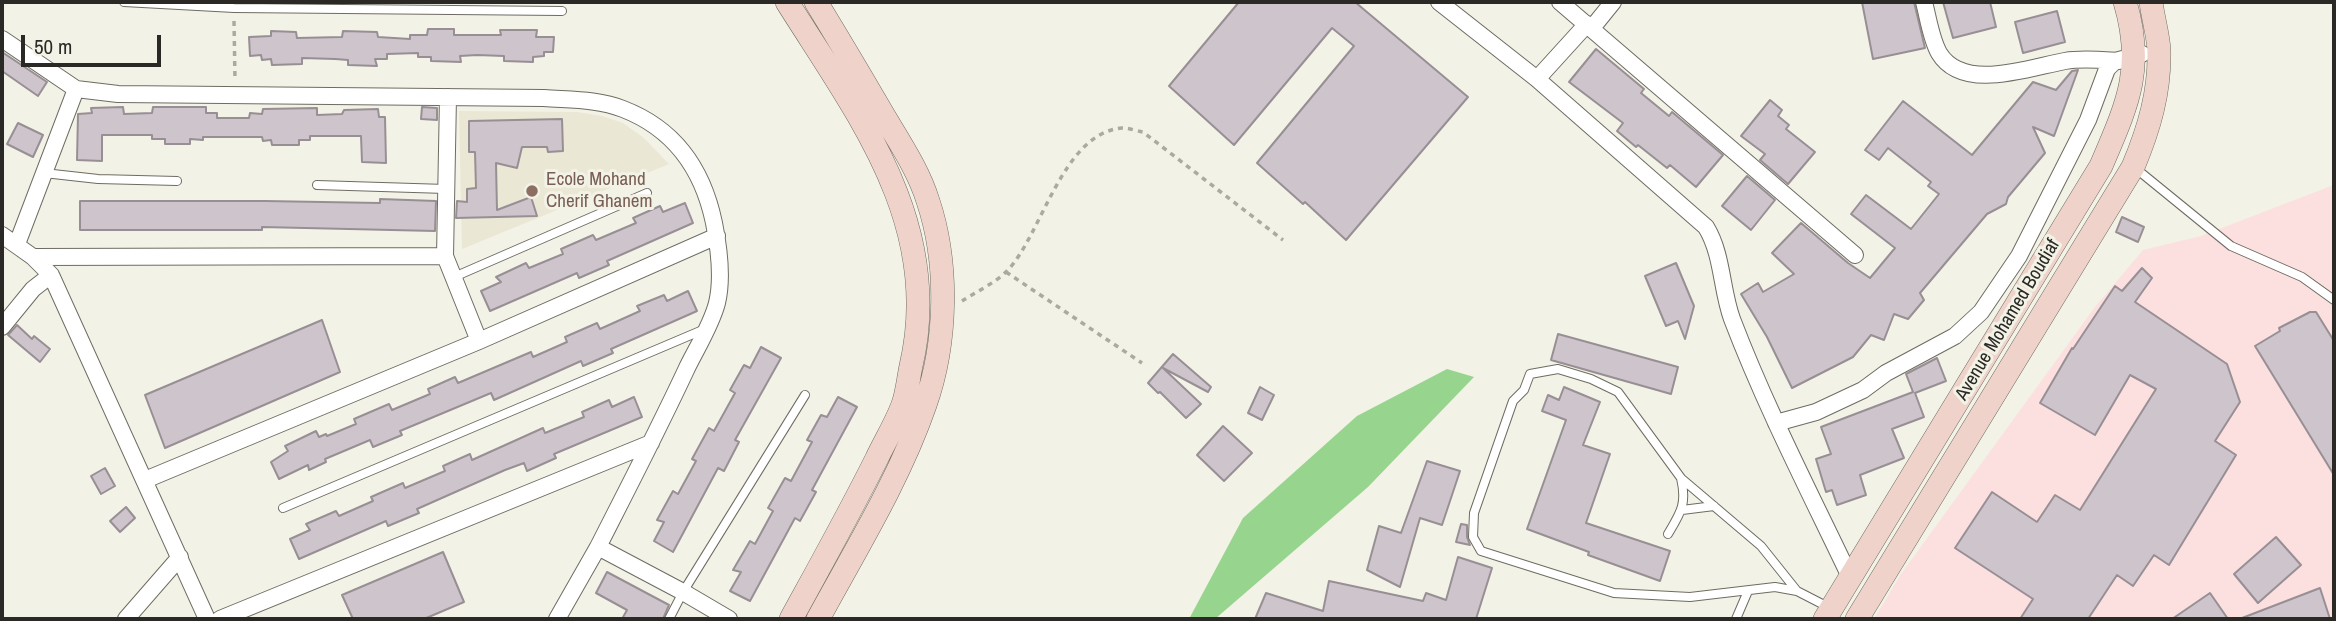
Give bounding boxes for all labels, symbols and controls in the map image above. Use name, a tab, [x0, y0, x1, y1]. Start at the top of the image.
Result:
scale bar	[24, 21, 164, 65]
text: 50 m	[34, 32, 72, 61]
place label: Ecole Mohand Cherif Ghanem	[546, 169, 653, 213]
marker: Ecole Mohand Cherif Ghanem	[524, 183, 540, 199]
street label: Avenue Mohamed Boudiaf	[1951, 235, 2065, 405]

